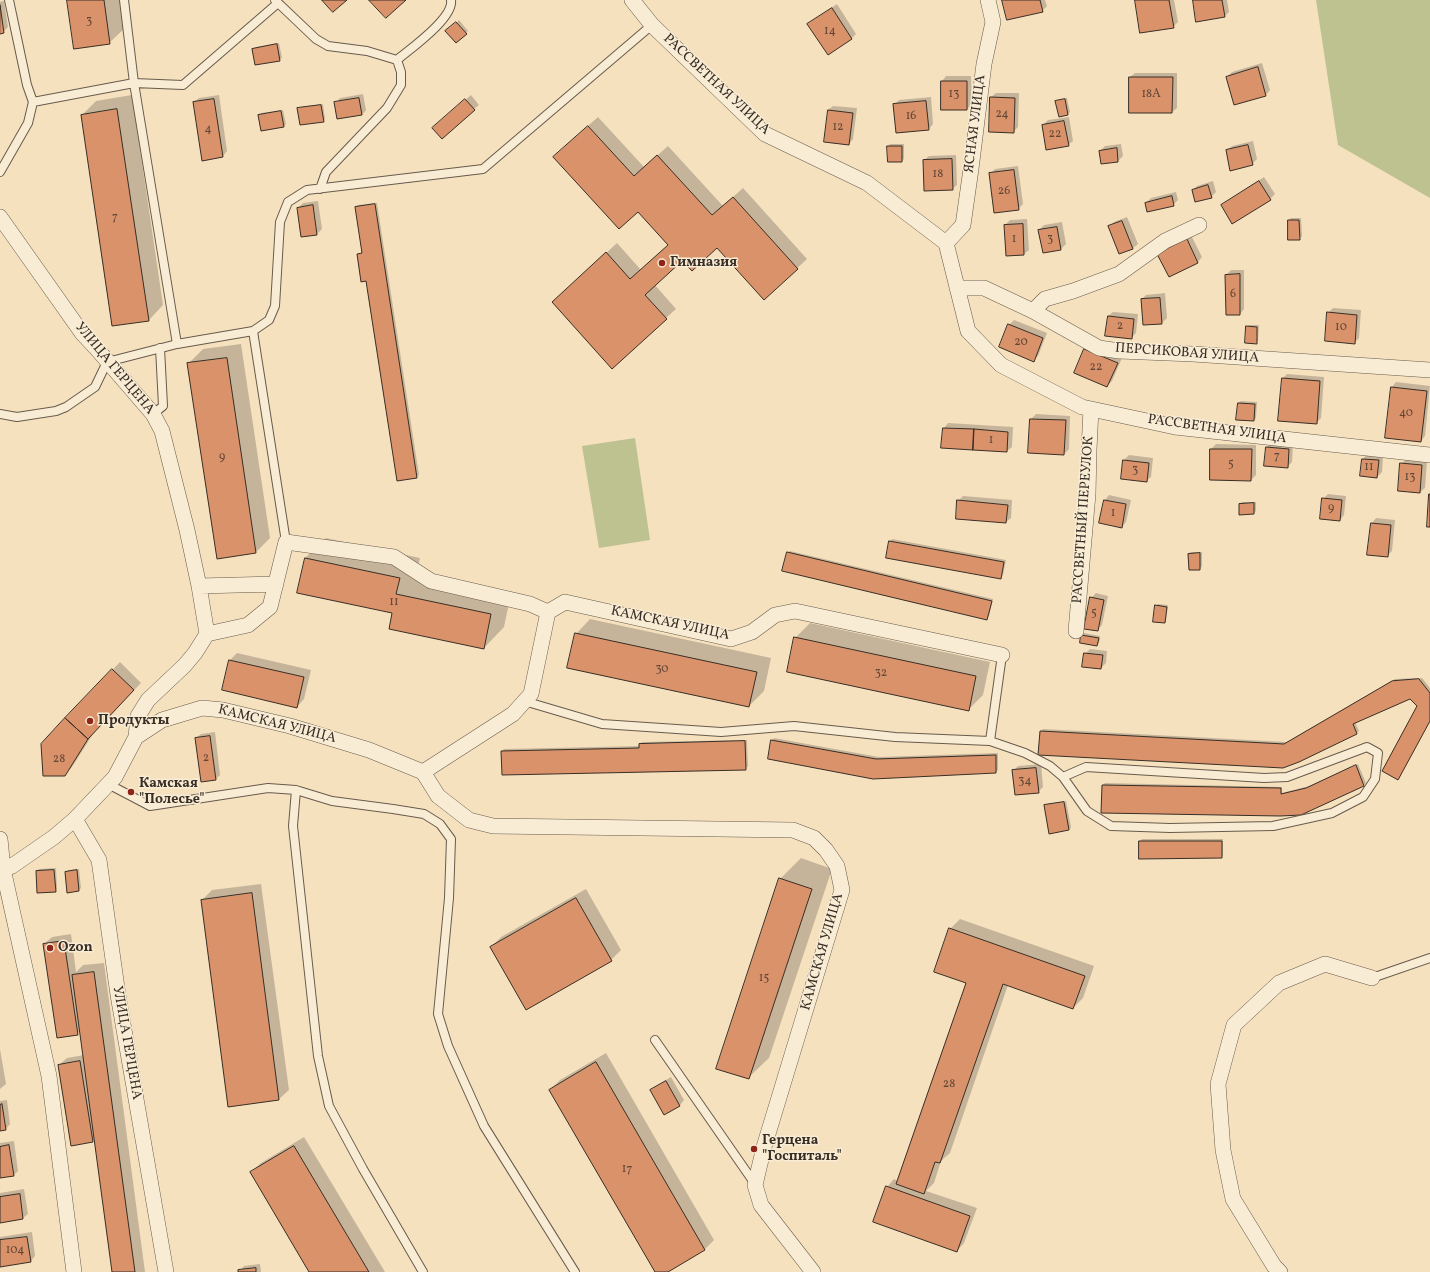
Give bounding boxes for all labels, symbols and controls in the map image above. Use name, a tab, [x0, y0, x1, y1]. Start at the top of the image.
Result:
house number: 3	[86, 15, 92, 29]
house number: 14	[824, 25, 836, 39]
street label: РАССВЕТНАЯ УЛИЦА	[659, 31, 773, 139]
street label: ЯСНАЯ УЛИЦА	[962, 74, 990, 174]
house number: 13	[949, 88, 959, 102]
house number: 18А	[1141, 88, 1161, 102]
house number: 24	[995, 108, 1009, 122]
house number: 16	[906, 110, 916, 124]
house number: 12	[832, 121, 844, 135]
house number: 4	[204, 123, 212, 137]
house number: 22	[1049, 128, 1061, 142]
house number: 18	[933, 168, 943, 182]
house number: 26	[998, 185, 1010, 199]
house number: 7	[112, 211, 118, 225]
house number: 1	[1012, 233, 1016, 247]
house number: 3	[1047, 233, 1053, 247]
place label: Гимназия	[670, 255, 737, 271]
marker: Гимназия	[657, 258, 667, 268]
house number: 6	[1230, 288, 1236, 302]
street label: УЛИЦА ГЕРЦЕНА	[71, 320, 157, 418]
house number: 2	[1117, 320, 1123, 334]
house number: 10	[1335, 321, 1347, 335]
house number: 20	[1014, 336, 1028, 350]
street label: ПЕРСИКОВАЯ УЛИЦА	[1114, 341, 1260, 367]
house number: 22	[1090, 361, 1102, 375]
house number: 40	[1399, 407, 1413, 421]
street label: РАССВЕТНАЯ УЛИЦА	[1146, 412, 1288, 448]
house number: 1	[989, 434, 993, 448]
street label: РАССВЕТНЫЙ ПЕРЕУЛОК	[1070, 436, 1098, 604]
house number: 7	[1274, 450, 1280, 464]
house number: 9	[219, 451, 225, 465]
house number: 5	[1228, 458, 1234, 472]
house number: 11	[1364, 461, 1374, 475]
house number: 3	[1132, 464, 1138, 478]
house number: 13	[1405, 471, 1415, 485]
house number: 9	[1328, 502, 1334, 516]
house number: 1	[1111, 507, 1115, 521]
house number: 11	[389, 596, 399, 610]
street label: КАМСКАЯ УЛИЦА	[609, 603, 731, 645]
house number: 5	[1091, 607, 1097, 621]
house number: 30	[655, 663, 669, 677]
house number: 32	[875, 667, 887, 681]
street label: КАМСКАЯ УЛИЦА	[216, 702, 338, 748]
place label: Продукты	[98, 713, 170, 729]
marker: Продукты	[85, 716, 95, 726]
house number: 2	[203, 752, 209, 766]
house number: 28	[53, 753, 65, 767]
house number: 34	[1018, 775, 1032, 789]
place label: Камская "Полесье"	[139, 776, 205, 808]
marker: Камская "Полесье"	[126, 787, 136, 797]
street label: КАМСКАЯ УЛИЦА	[798, 891, 848, 1013]
place label: Ozon	[58, 940, 93, 956]
marker: Ozon	[45, 943, 55, 953]
house number: 15	[759, 972, 769, 986]
street label: УЛИЦА ГЕРЦЕНА	[108, 985, 144, 1101]
house number: 28	[943, 1078, 955, 1092]
place label: Герцена "Госпиталь"	[762, 1133, 842, 1166]
marker: Герцена "Госпиталь"	[749, 1144, 759, 1154]
house number: 17	[622, 1163, 632, 1177]
house number: 104	[6, 1244, 24, 1258]

